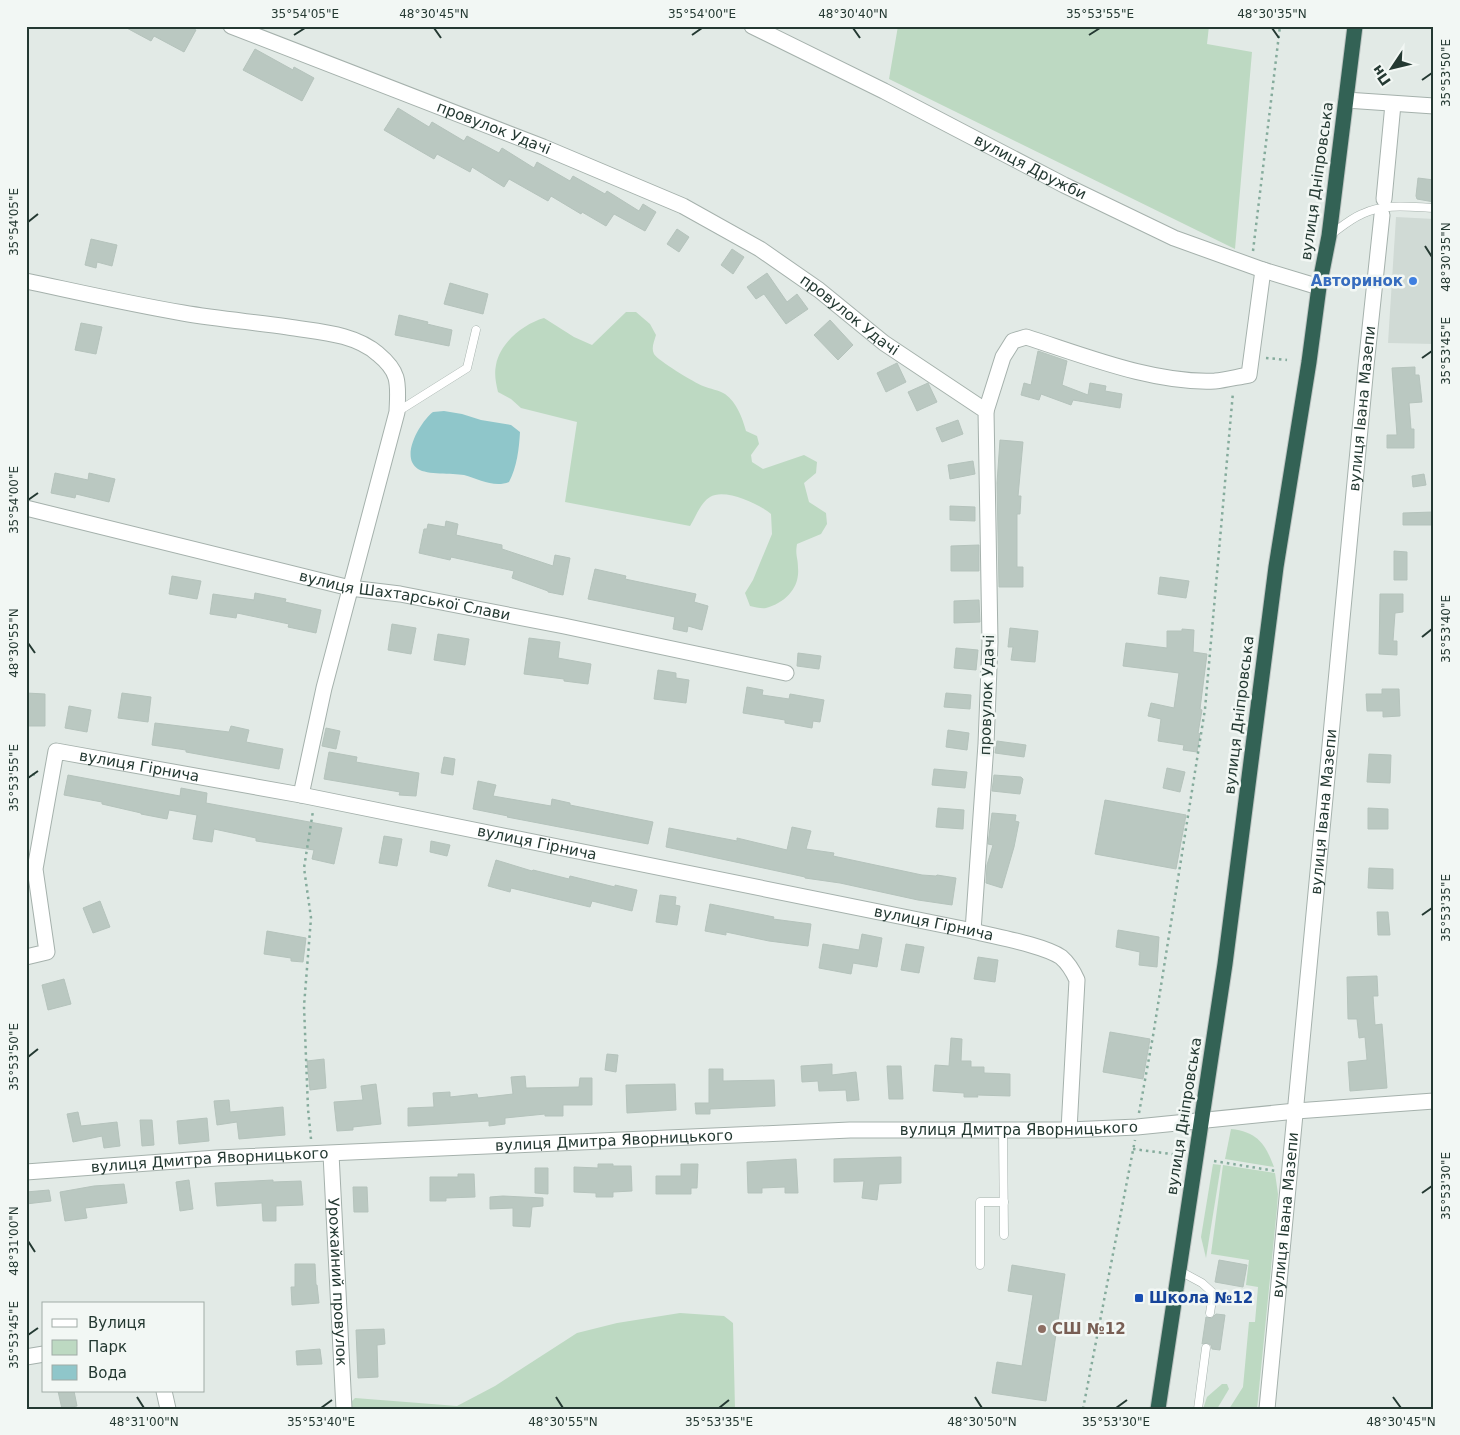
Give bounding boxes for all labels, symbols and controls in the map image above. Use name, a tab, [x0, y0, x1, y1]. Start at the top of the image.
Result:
text: 35°54'05"E	[271, 7, 339, 21]
text: 48°30'45"N	[399, 7, 469, 21]
text: 35°54'00"E	[668, 7, 736, 21]
text: 48°30'40"N	[818, 7, 888, 21]
text: 35°53'55"E	[1066, 7, 1134, 21]
text: 48°30'35"N	[1237, 7, 1307, 21]
text: 35°53'50"E	[1439, 39, 1453, 107]
north arrow	[1368, 42, 1418, 92]
text: Пн	[1369, 62, 1394, 89]
street label: провулок Удачі	[434, 98, 554, 158]
street label: вулиця Дніпровська	[1297, 101, 1337, 261]
street label: вулиця Дружби	[971, 131, 1089, 203]
text: 35°54'05"E	[7, 188, 21, 256]
text: 48°30'35"N	[1439, 222, 1453, 292]
street label: провулок Удачі	[797, 271, 902, 359]
place label: Авторинок	[1311, 272, 1403, 290]
marker: Авторинок	[1407, 275, 1419, 287]
text: 35°53'45"E	[1439, 317, 1453, 385]
street label: вулиця Івана Мазепи	[1345, 325, 1379, 492]
text: 35°54'00"E	[7, 466, 21, 534]
street label: вулиця Шахтарської Слави	[297, 567, 512, 624]
text: 35°53'40"E	[1439, 595, 1453, 663]
text: 48°30'55"N	[7, 608, 21, 678]
street label: провулок Удачі	[976, 634, 998, 756]
street label: вулиця Дніпровська	[1220, 635, 1258, 795]
street label: вулиця Івана Мазепи	[1307, 728, 1341, 895]
text: 35°53'55"E	[7, 744, 21, 812]
street label: вулиця Гірнича	[78, 746, 201, 786]
street label: вулиця Гірнича	[476, 822, 598, 864]
text: 35°53'35"E	[1439, 874, 1453, 942]
street label: вулиця Гірнича	[873, 902, 995, 945]
text: 35°53'50"E	[7, 1023, 21, 1091]
street label: вулиця Дніпровська	[1163, 1036, 1205, 1196]
street label: вулиця Дмитра Яворницького	[900, 1118, 1138, 1139]
street label: вулиця Дмитра Яворницького	[495, 1126, 733, 1155]
street label: вулиця Івана Мазепи	[1269, 1131, 1302, 1299]
street label: вулиця Дмитра Яворницького	[90, 1144, 329, 1176]
text: 35°53'30"E	[1439, 1152, 1453, 1220]
street label: Урожайний провулок	[324, 1197, 351, 1366]
text: 48°31'00"N	[7, 1206, 21, 1276]
place label: Школа №12	[1149, 1289, 1253, 1307]
marker: Школа №12	[1133, 1292, 1145, 1304]
text: 35°53'45"E	[7, 1301, 21, 1369]
legend	[42, 1302, 205, 1392]
text: Вулиця	[88, 1314, 146, 1332]
place label: СШ №12	[1052, 1320, 1126, 1338]
marker: СШ №12	[1036, 1323, 1048, 1335]
text: Парк	[88, 1338, 127, 1356]
text: Вода	[88, 1364, 127, 1382]
text: 48°31'00"N	[109, 1415, 179, 1429]
text: 35°53'40"E	[287, 1415, 355, 1429]
text: 48°30'55"N	[528, 1415, 598, 1429]
text: 35°53'35"E	[685, 1415, 753, 1429]
text: 48°30'50"N	[947, 1415, 1017, 1429]
text: 35°53'30"E	[1082, 1415, 1150, 1429]
text: 48°30'45"N	[1366, 1415, 1436, 1429]

